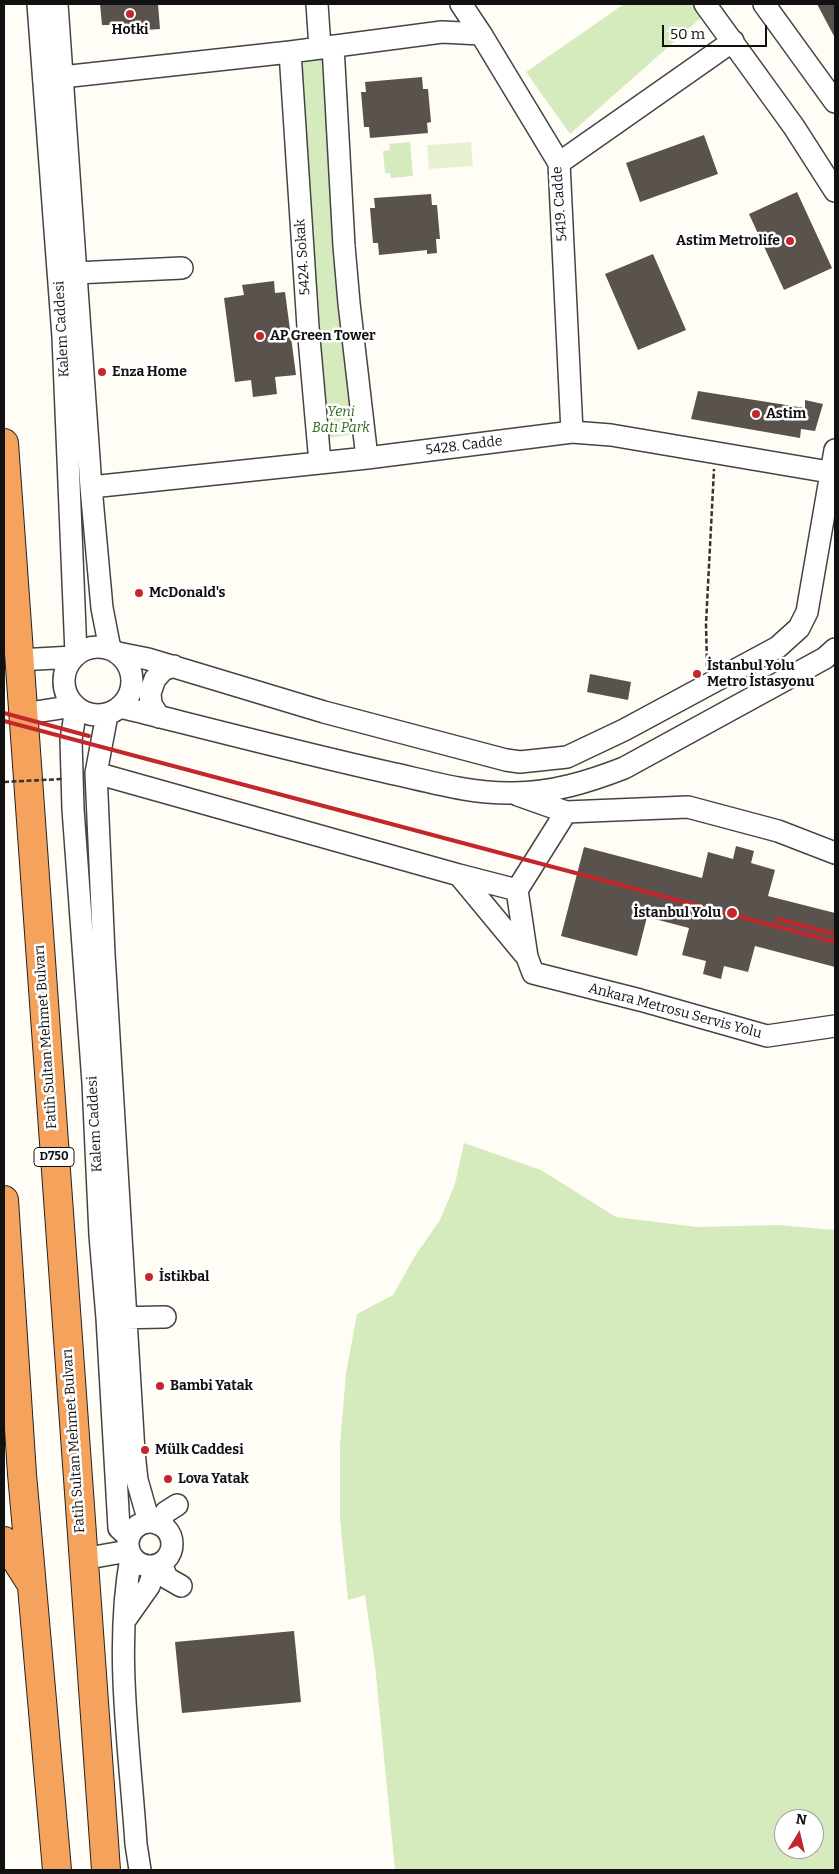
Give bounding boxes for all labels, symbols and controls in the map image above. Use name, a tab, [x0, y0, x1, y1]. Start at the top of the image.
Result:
marker: Hotki	[124, 8, 136, 20]
scale bar	[664, 15, 769, 47]
place label: Hotki	[111, 22, 149, 38]
text: 50 m	[670, 25, 705, 43]
street label: 5419. Cadde	[549, 166, 571, 242]
street label: 5424. Sokak	[292, 218, 314, 296]
place label: Astim Metrolife	[676, 233, 780, 249]
marker: Astim Metrolife	[784, 235, 796, 247]
street label: Kalem Caddesi	[51, 280, 73, 378]
place label: AP Green Tower	[270, 328, 376, 344]
marker: AP Green Tower	[254, 330, 266, 342]
place label: Enza Home	[112, 364, 187, 380]
marker: Enza Home	[96, 366, 108, 378]
park label: Yeni Batı Park	[312, 404, 370, 437]
place label: Astim	[766, 406, 806, 422]
marker: Astim	[750, 408, 762, 420]
street label: 5428. Cadde	[425, 433, 503, 459]
place label: McDonald's	[149, 585, 225, 601]
marker: McDonald's	[133, 587, 145, 599]
place label: İstanbul Yolu Metro İstasyonu	[707, 658, 814, 690]
marker: İstanbul Yolu Metro İstasyonu	[691, 668, 703, 680]
place label: İstanbul Yolu	[634, 905, 721, 921]
marker: İstanbul Yolu	[725, 906, 739, 920]
street label: Fatih Sultan Mehmet Bulvarı	[31, 944, 61, 1130]
street label: Ankara Metrosu Servis Yolu	[586, 980, 764, 1042]
street label: Kalem Caddesi	[84, 1075, 106, 1173]
road number: D750	[34, 1148, 74, 1166]
place label: İstikbal	[159, 1269, 209, 1285]
marker: İstikbal	[143, 1271, 155, 1283]
street label: Fatih Sultan Mehmet Bulvarı	[59, 1348, 89, 1534]
place label: Bambi Yatak	[170, 1378, 253, 1394]
marker: Bambi Yatak	[154, 1380, 166, 1392]
place label: Mülk Caddesi	[155, 1442, 244, 1458]
marker: Mülk Caddesi	[139, 1444, 151, 1456]
place label: Lova Yatak	[178, 1471, 249, 1487]
marker: Lova Yatak	[162, 1473, 174, 1485]
north arrow	[774, 1809, 824, 1859]
text: N	[795, 1810, 808, 1829]

